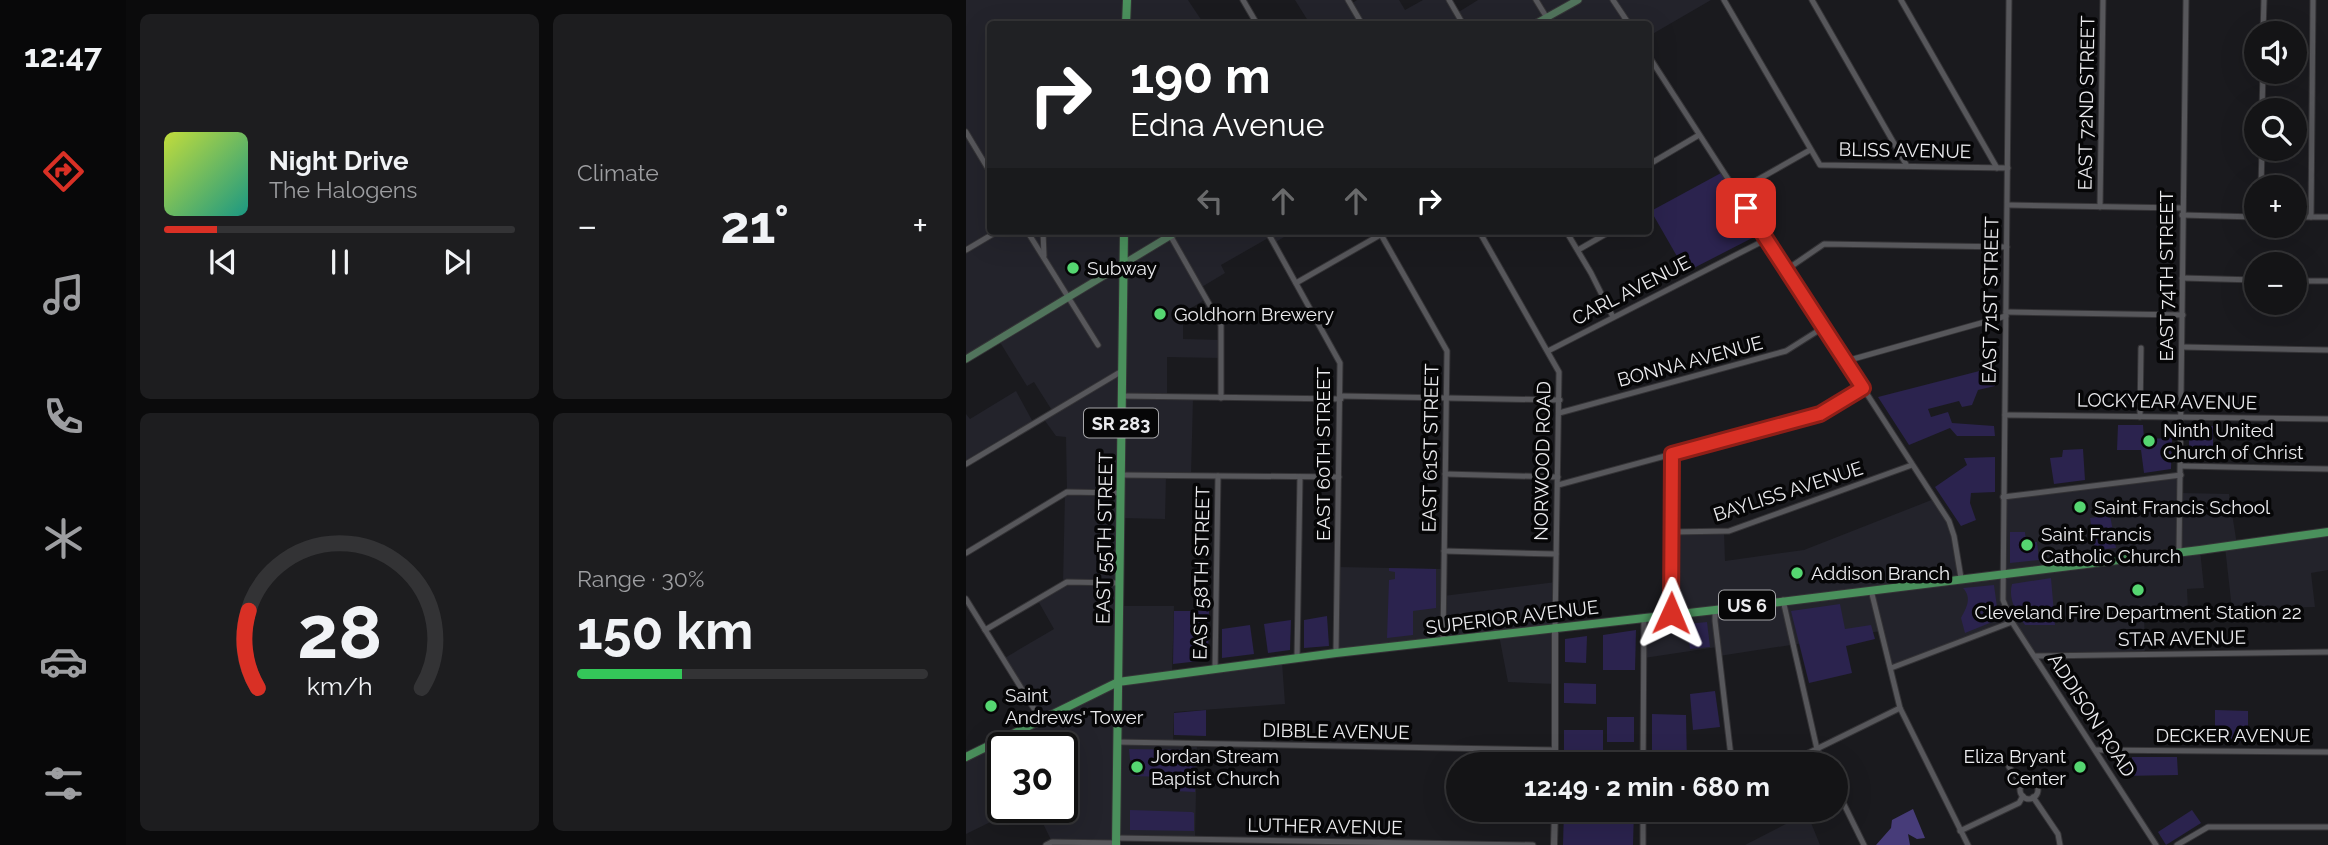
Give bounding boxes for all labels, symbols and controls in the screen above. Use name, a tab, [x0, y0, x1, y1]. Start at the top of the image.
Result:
street label: EAST 72ND STREET	[2073, 15, 2099, 191]
map controls	[2244, 21, 2307, 315]
button: sound	[2244, 21, 2307, 84]
text: 12:47	[24, 37, 102, 74]
text: 190 m	[1130, 47, 1271, 104]
icon: right	[1015, 49, 1106, 140]
button: search	[2244, 98, 2307, 161]
text: Edna Avenue	[1130, 106, 1324, 143]
street label: BLISS AVENUE	[1839, 138, 1971, 162]
text: Night Drive	[269, 146, 408, 176]
icon: directions	[39, 147, 88, 196]
text: Climate	[577, 159, 659, 186]
button: +	[2244, 175, 2307, 238]
text: The Halogens	[269, 176, 417, 203]
pin	[1716, 178, 1776, 238]
icon: left	[1191, 182, 1229, 220]
icon: ahead	[1264, 182, 1302, 220]
icon: ahead	[1337, 182, 1375, 220]
icon: right	[1410, 182, 1448, 220]
icon: arrive	[1727, 189, 1765, 227]
street label: EAST 74TH STREET	[2155, 190, 2177, 361]
text: 21°	[721, 194, 789, 255]
text: −	[577, 203, 597, 248]
text: +	[912, 203, 928, 248]
street label: EAST 71ST STREET	[1978, 216, 2002, 384]
icon: previous	[204, 243, 242, 281]
icon: pause	[321, 243, 359, 281]
icon: next	[438, 243, 476, 281]
street label: CARL AVENUE	[1568, 251, 1694, 329]
button: −	[2244, 252, 2307, 315]
place label: Subway	[1087, 257, 1157, 279]
marker: Subway	[1065, 260, 1081, 276]
icon: music	[39, 270, 88, 319]
place label: Goldhorn Brewery	[1174, 303, 1334, 325]
marker: Goldhorn Brewery	[1152, 306, 1168, 322]
street label: BONNA AVENUE	[1615, 331, 1765, 391]
street label: EAST 61ST STREET	[1418, 363, 1442, 533]
street label: EAST 60TH STREET	[1312, 366, 1334, 541]
street label: NORWOOD ROAD	[1530, 381, 1554, 541]
street label: LOCKYEAR AVENUE	[2077, 388, 2257, 414]
icon: phone	[39, 392, 88, 441]
road number: SR 283	[1084, 408, 1158, 438]
place label: Ninth United Church of Christ	[2163, 419, 2304, 463]
marker: Ninth United Church of Christ	[2141, 433, 2157, 449]
street label: EAST 55TH STREET	[1091, 451, 1117, 624]
street label: BAYLISS AVENUE	[1710, 456, 1866, 526]
street label: EAST 58TH STREET	[1188, 485, 1214, 660]
place label: Saint Francis School	[2094, 496, 2271, 518]
marker: Saint Francis School	[2072, 499, 2088, 515]
icon: climate	[39, 514, 88, 563]
place label: Saint Francis Catholic Church	[2041, 523, 2181, 567]
marker: Saint Francis Catholic Church	[2019, 537, 2035, 553]
place label: Addison Branch	[1811, 562, 1950, 584]
text: Range · 30%	[577, 565, 704, 592]
marker: Addison Branch	[1789, 565, 1805, 581]
position arrow	[1634, 576, 1708, 650]
marker: Cleveland Fire Department Station 22	[2130, 582, 2146, 598]
text: 28	[297, 590, 382, 675]
road number: US 6	[1719, 590, 1775, 620]
street label: SUPERIOR AVENUE	[1424, 595, 1600, 639]
text: 150 km	[577, 600, 753, 661]
place label: Cleveland Fire Department Station 22	[1974, 601, 2302, 623]
street label: STAR AVENUE	[2118, 626, 2246, 650]
icon: car	[39, 637, 88, 686]
street label: ADDISON ROAD	[2044, 649, 2140, 781]
text: km/h	[307, 671, 372, 701]
place label: Saint Andrews' Tower	[1005, 684, 1144, 728]
marker: Saint Andrews' Tower	[983, 698, 999, 714]
street label: DIBBLE AVENUE	[1262, 719, 1410, 743]
street label: DECKER AVENUE	[2155, 724, 2311, 746]
speed limit sign: 30	[987, 732, 1078, 823]
place label: Jordan Stream Baptist Church	[1151, 745, 1280, 789]
place label: Eliza Bryant Center	[1964, 745, 2067, 789]
icon: filters	[39, 759, 88, 808]
marker: Jordan Stream Baptist Church	[1129, 759, 1145, 775]
marker: Eliza Bryant Center	[2072, 759, 2088, 775]
text: 12:49 · 2 min · 680 m	[1524, 772, 1770, 802]
street label: LUTHER AVENUE	[1247, 814, 1403, 838]

